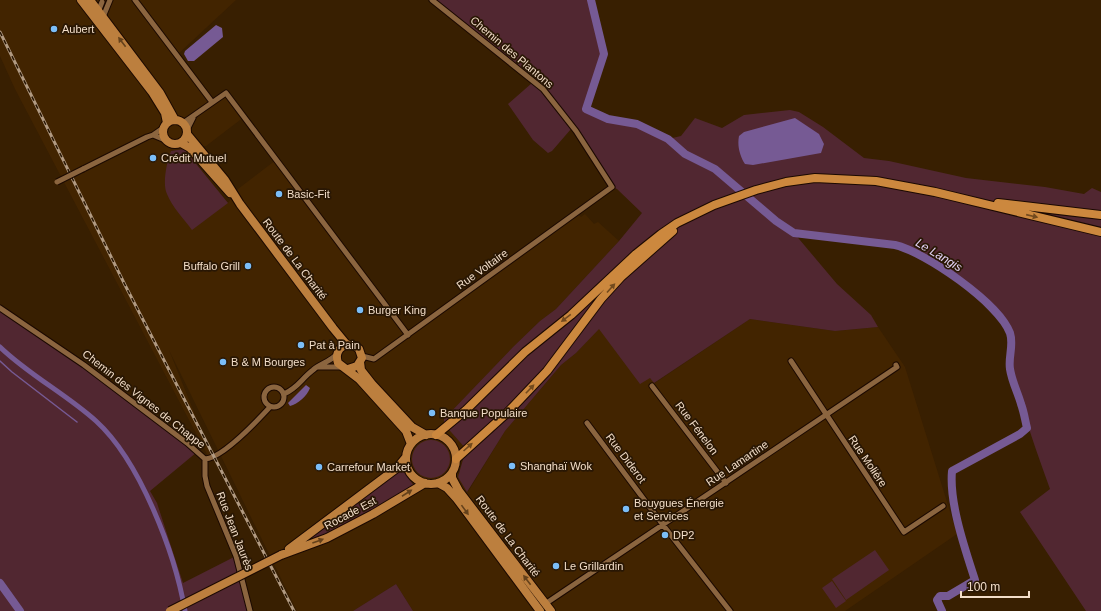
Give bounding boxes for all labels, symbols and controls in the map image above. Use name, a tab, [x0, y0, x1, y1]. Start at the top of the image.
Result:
street label: Chemin des Plantons	[468, 14, 556, 91]
place label: Aubert	[62, 23, 94, 35]
marker: Aubert	[49, 24, 59, 34]
one-way arrow	[118, 37, 126, 47]
place label: Crédit Mutuel	[161, 152, 226, 164]
marker: Crédit Mutuel	[148, 153, 158, 163]
place label: Basic-Fit	[287, 188, 330, 200]
marker: Basic-Fit	[274, 189, 284, 199]
one-way arrow	[1026, 213, 1038, 219]
street label: Route de La Charité	[261, 216, 329, 302]
water label: Le Langis	[913, 236, 965, 274]
street label: Rue Voltaire	[454, 247, 510, 291]
place label: Buffalo Grill	[183, 260, 240, 272]
marker: Buffalo Grill	[243, 261, 253, 271]
one-way arrow	[607, 283, 616, 293]
place label: Burger King	[368, 304, 426, 316]
marker: Burger King	[355, 305, 365, 315]
one-way arrow	[560, 314, 571, 323]
place label: Pat à Pain	[309, 339, 360, 351]
marker: Pat à Pain	[296, 340, 306, 350]
street label: Chemin des Vignes de Chappe	[80, 347, 208, 451]
place label: B & M Bourges	[231, 356, 305, 368]
marker: B & M Bourges	[218, 357, 228, 367]
one-way arrow	[525, 384, 535, 394]
street label: Rue Fénelon	[673, 399, 721, 457]
place label: Banque Populaire	[440, 407, 527, 419]
marker: Banque Populaire	[427, 408, 437, 418]
street label: Rue Diderot	[604, 431, 648, 485]
street label: Rue Molière	[846, 433, 890, 489]
street label: Rue Lamartine	[704, 438, 770, 488]
one-way arrow	[463, 442, 473, 451]
place label: Shanghaï Wok	[520, 460, 592, 472]
place label: Carrefour Market	[327, 461, 410, 473]
marker: Shanghaï Wok	[507, 461, 517, 471]
marker: Carrefour Market	[314, 462, 324, 472]
one-way arrow	[401, 489, 412, 497]
street label: Rue Jean Jaurès	[214, 490, 256, 572]
street label: Route de La Charité	[474, 493, 542, 579]
street label: Rocade Est	[322, 494, 378, 532]
place label: Bouygues Énergie et Services	[634, 497, 724, 522]
marker: Bouygues Énergie et Services	[621, 504, 631, 514]
one-way arrow	[461, 505, 469, 515]
place label: DP2	[673, 529, 694, 541]
marker: DP2	[660, 530, 670, 540]
one-way arrow	[312, 538, 324, 544]
place label: Le Grillardin	[564, 560, 623, 572]
marker: Le Grillardin	[551, 561, 561, 571]
scale bar	[961, 573, 1029, 599]
one-way arrow	[523, 575, 531, 585]
text: 100 m	[967, 580, 1000, 594]

